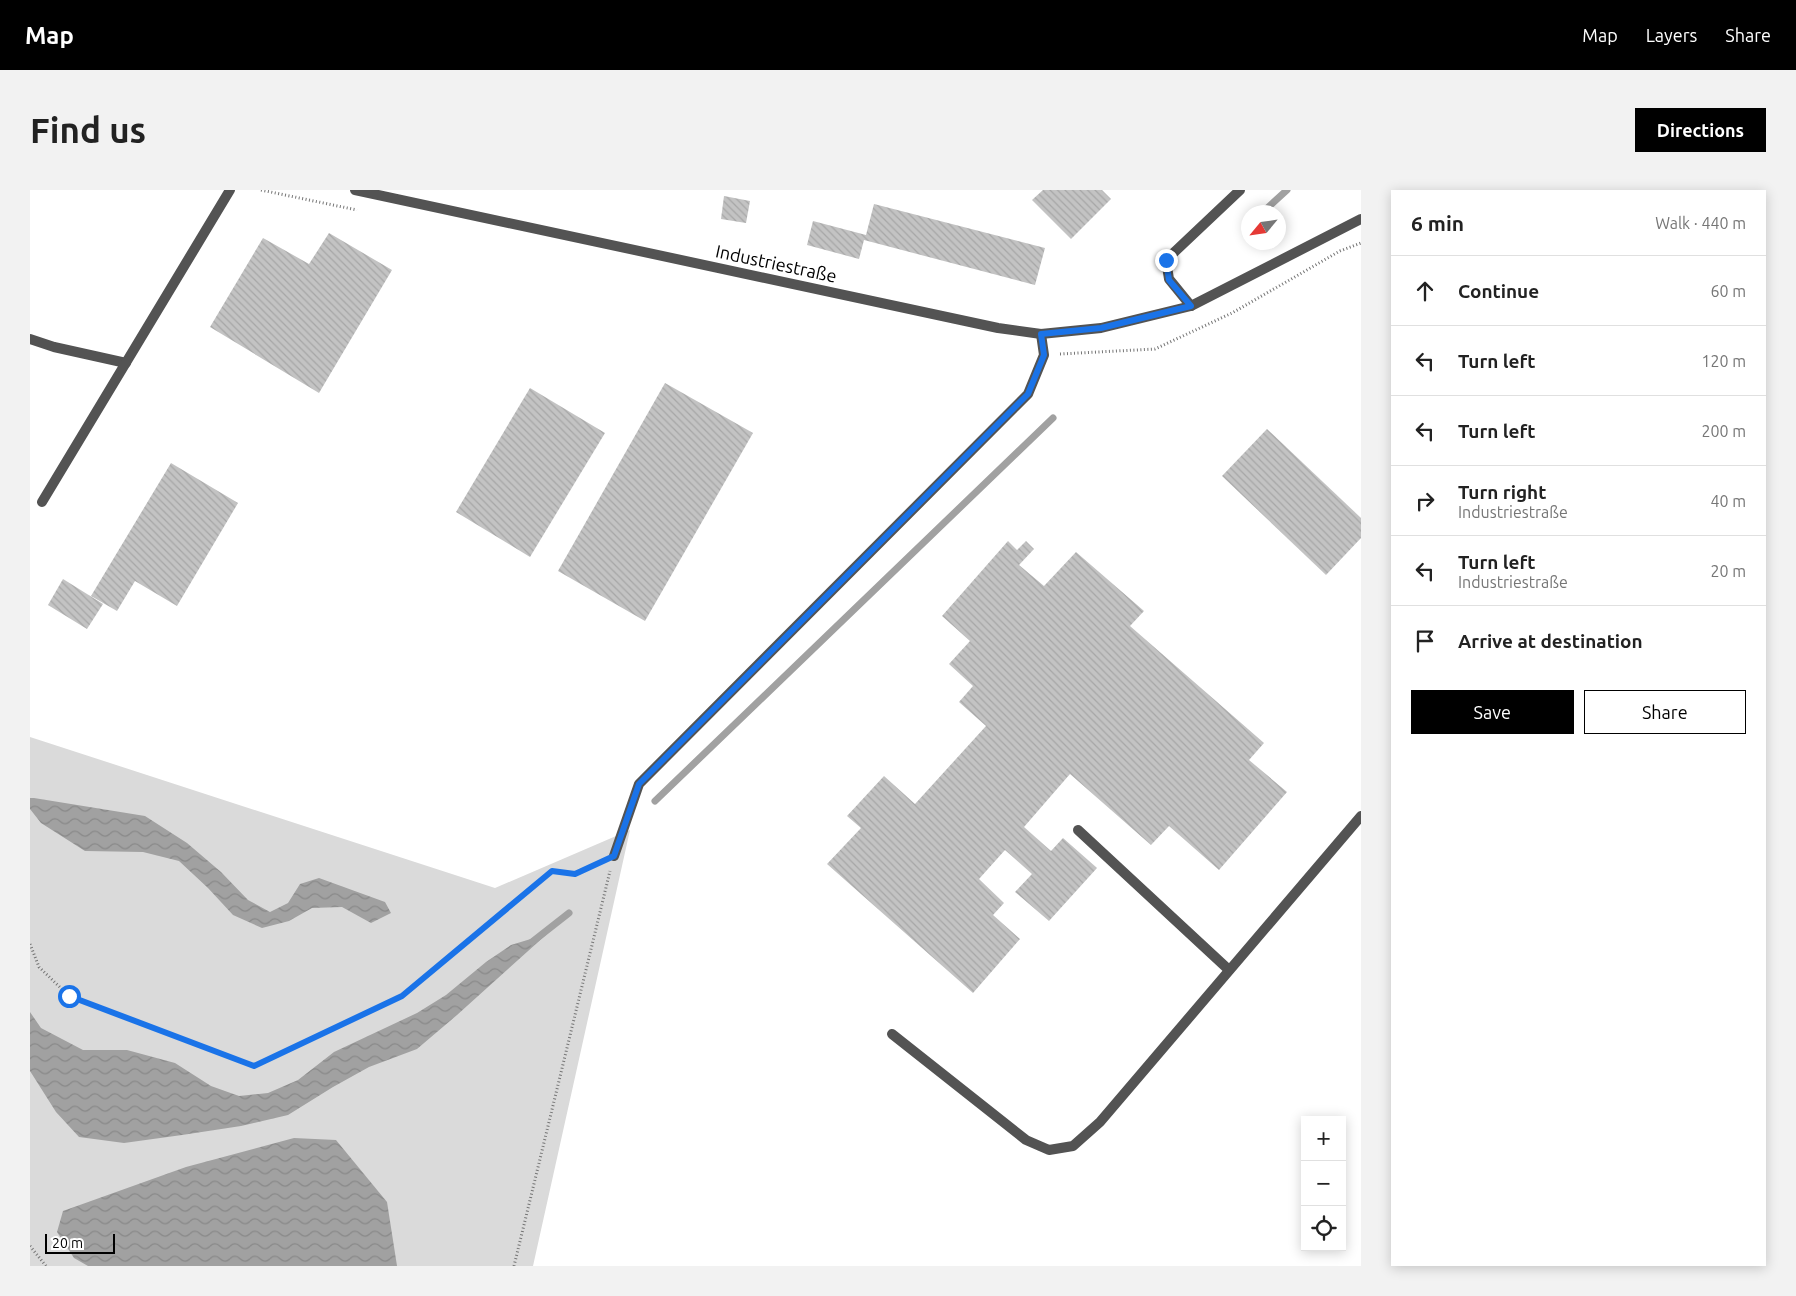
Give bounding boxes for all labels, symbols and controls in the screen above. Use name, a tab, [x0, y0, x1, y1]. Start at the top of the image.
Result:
text: Map	[25, 22, 74, 49]
text: Map	[1582, 25, 1618, 45]
text: Layers	[1646, 25, 1697, 45]
text: Share	[1725, 25, 1771, 45]
button: Directions	[1635, 108, 1766, 152]
text: Find us	[30, 110, 146, 150]
north arrow	[1241, 205, 1286, 250]
text: 6 min	[1411, 211, 1464, 235]
text: Walk · 440 m	[1655, 214, 1746, 232]
street label: Industriestraße	[714, 240, 839, 286]
route end	[1155, 249, 1178, 272]
icon: ahead	[1411, 277, 1439, 305]
text: Continue	[1458, 280, 1539, 302]
text: 60 m	[1710, 282, 1746, 300]
icon: left	[1411, 347, 1439, 375]
text: Turn left	[1458, 350, 1536, 372]
text: 120 m	[1701, 352, 1746, 370]
icon: left	[1411, 417, 1439, 445]
text: Turn left	[1458, 420, 1536, 442]
text: 200 m	[1701, 422, 1746, 440]
text: Turn right	[1458, 481, 1546, 503]
icon: right	[1411, 487, 1439, 515]
text: 40 m	[1710, 492, 1746, 510]
text: Industriestraße	[1458, 503, 1568, 521]
text: Turn left	[1458, 551, 1536, 573]
icon: left	[1411, 557, 1439, 585]
text: 20 m	[1710, 562, 1746, 580]
text: Industriestraße	[1458, 573, 1568, 591]
icon: arrive	[1411, 627, 1439, 655]
text: Arrive at destination	[1458, 630, 1643, 652]
button: Save	[1411, 690, 1574, 734]
button: Share	[1584, 690, 1746, 734]
route start	[58, 985, 81, 1008]
map controls	[1301, 1116, 1346, 1251]
button: +	[1301, 1116, 1346, 1161]
button: −	[1301, 1161, 1346, 1206]
button: locate	[1301, 1206, 1346, 1251]
scale bar	[45, 1231, 115, 1254]
text: 20 m	[52, 1235, 83, 1251]

